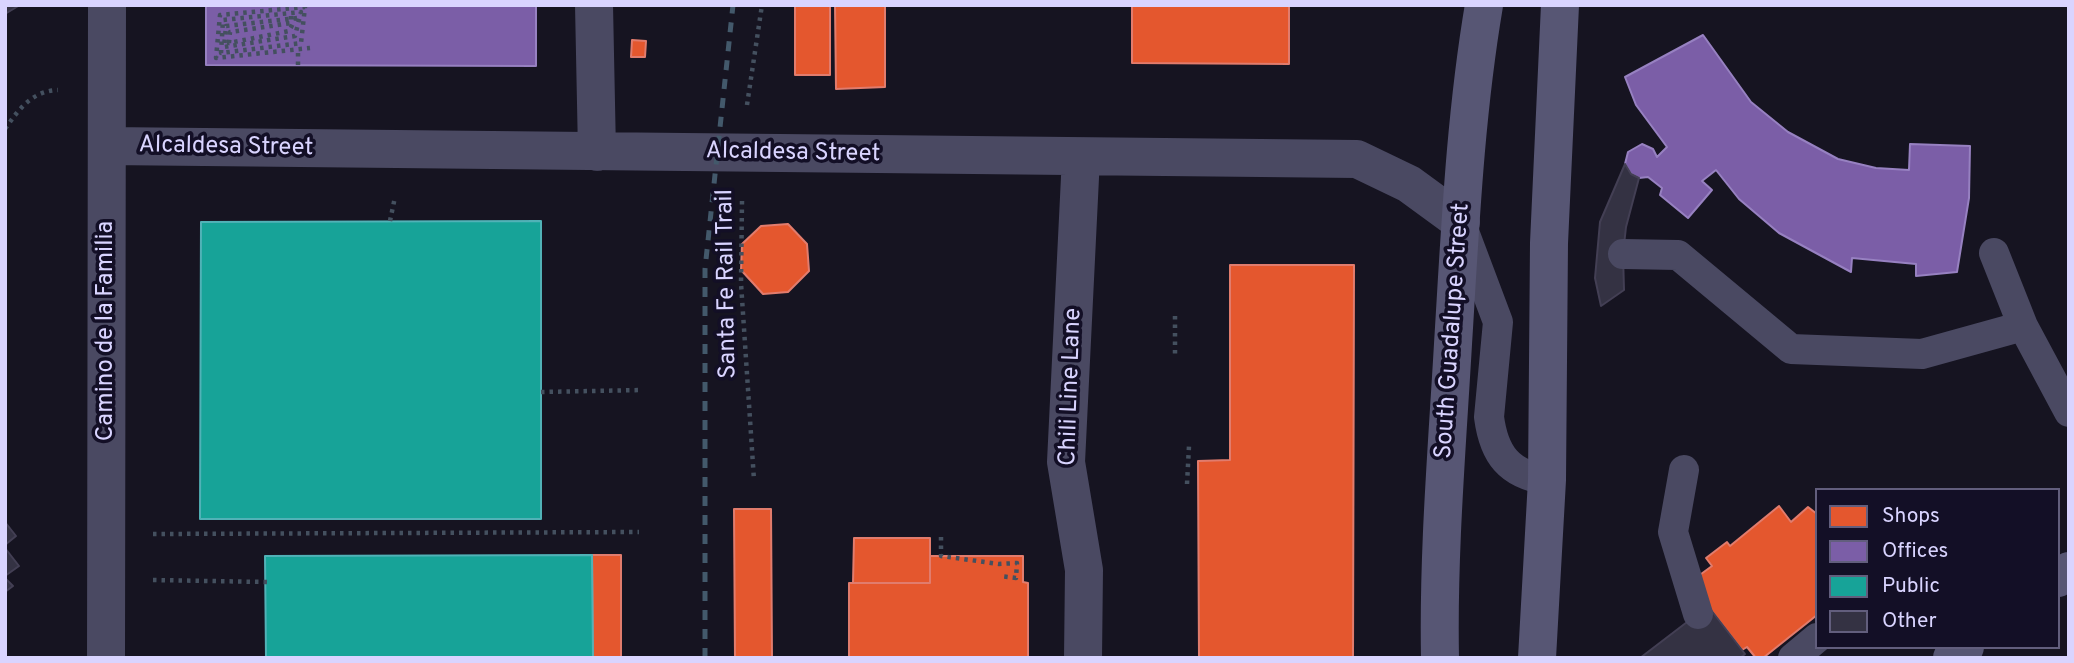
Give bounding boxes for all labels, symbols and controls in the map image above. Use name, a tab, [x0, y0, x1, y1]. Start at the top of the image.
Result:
street label: Alcaldesa Street	[138, 132, 314, 164]
street label: Alcaldesa Street	[705, 138, 881, 170]
street label: Santa Fe Rail Trail	[712, 189, 744, 379]
street label: South Guadalupe Street	[1431, 202, 1477, 460]
street label: Camino de la Familia	[93, 221, 121, 441]
street label: Chili Line Lane	[1055, 307, 1089, 467]
legend	[1815, 488, 2060, 649]
text: Shops	[1882, 503, 1940, 530]
text: Offices	[1882, 538, 1948, 565]
text: Public	[1882, 573, 1940, 600]
text: Other	[1882, 608, 1937, 635]

